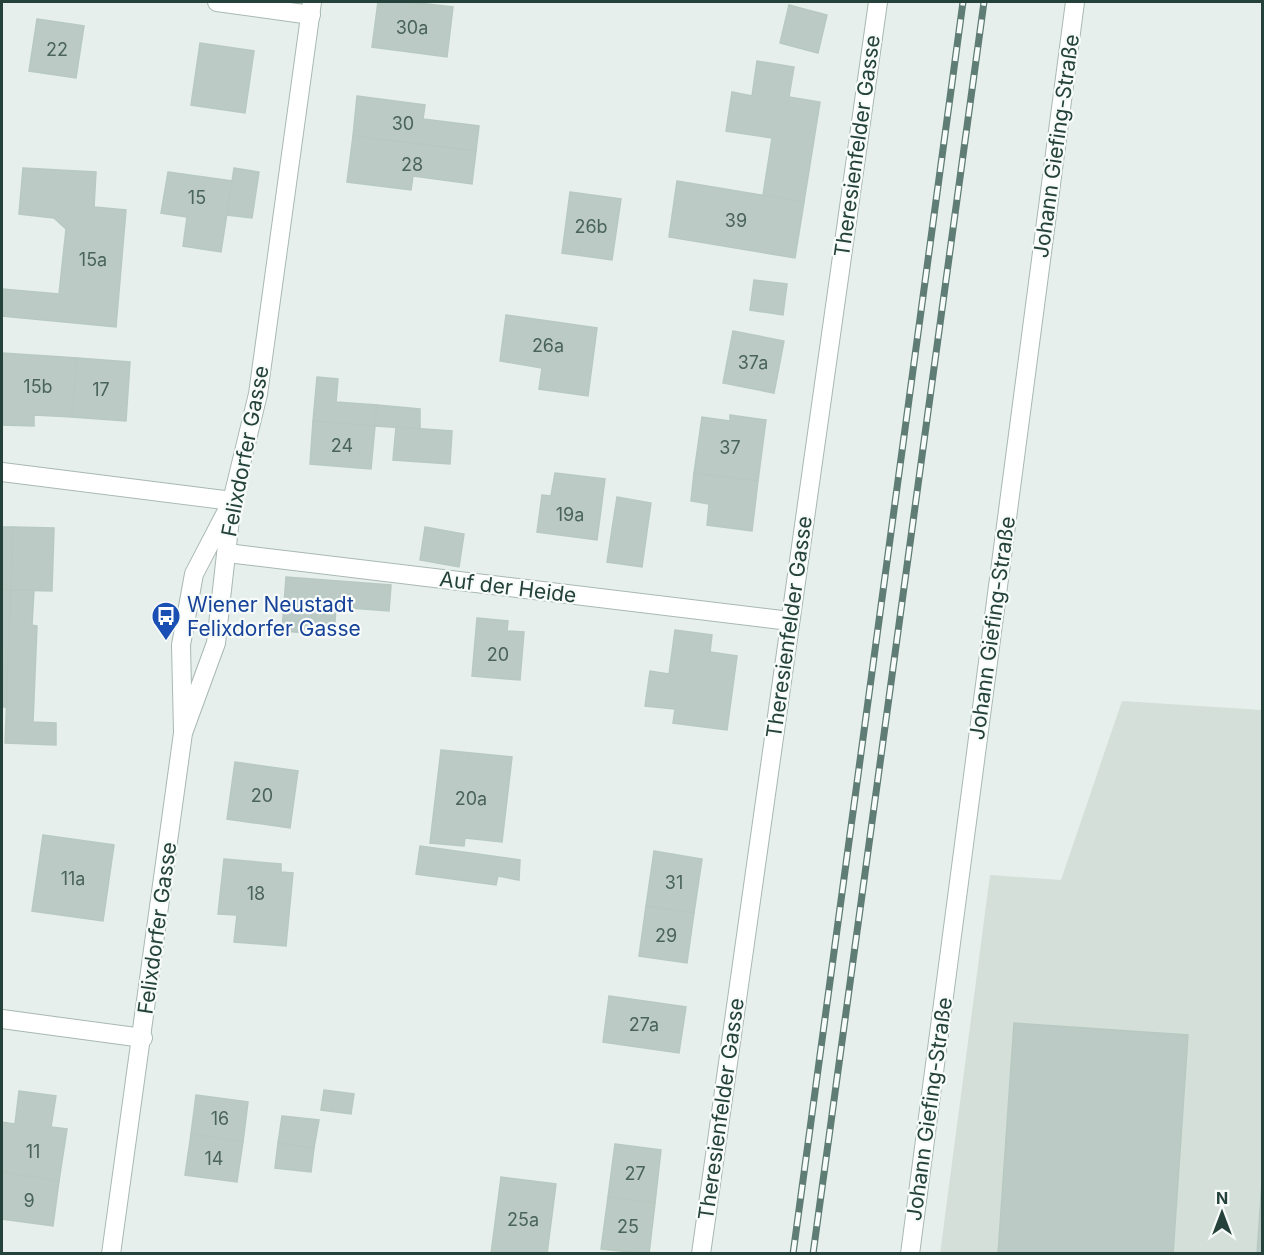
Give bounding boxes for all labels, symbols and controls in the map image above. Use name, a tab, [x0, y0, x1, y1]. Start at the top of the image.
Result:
house number: 30a	[396, 17, 428, 38]
street label: Theresienfelder Gasse	[829, 33, 885, 259]
street label: Johann Giefing-Straße	[1028, 33, 1084, 259]
house number: 22	[46, 39, 68, 60]
house number: 30	[392, 113, 414, 134]
house number: 28	[401, 154, 423, 175]
house number: 15	[188, 187, 206, 208]
house number: 39	[725, 210, 747, 231]
house number: 26b	[574, 216, 608, 237]
house number: 15a	[79, 249, 107, 270]
house number: 26a	[532, 335, 564, 356]
house number: 37a	[738, 352, 768, 373]
street label: Felixdorfer Gasse	[216, 363, 274, 539]
house number: 15b	[23, 376, 53, 397]
house number: 17	[92, 379, 110, 400]
house number: 24	[331, 435, 353, 456]
house number: 37	[719, 437, 741, 458]
house number: 19a	[556, 504, 584, 525]
street label: Theresienfelder Gasse	[761, 514, 817, 740]
street label: Johann Giefing-Straße	[964, 515, 1020, 741]
street label: Auf der Heide	[438, 566, 578, 608]
place label: Wiener Neustadt Felixdorfer Gasse	[187, 592, 361, 641]
bus stop icon: Wiener Neustadt Felixdorfer Gasse	[150, 600, 182, 642]
house number: 20	[487, 644, 509, 665]
house number: 20	[251, 785, 273, 806]
house number: 20a	[455, 788, 487, 809]
street label: Felixdorfer Gasse	[133, 840, 181, 1016]
house number: 11a	[61, 868, 85, 889]
house number: 31	[665, 872, 683, 893]
house number: 18	[247, 883, 265, 904]
house number: 29	[655, 925, 677, 946]
street label: Theresienfelder Gasse	[693, 996, 749, 1222]
street label: Johann Giefing-Straße	[901, 996, 957, 1222]
house number: 27a	[629, 1014, 659, 1035]
house number: 16	[211, 1108, 229, 1129]
house number: 11	[26, 1141, 40, 1162]
house number: 14	[205, 1148, 223, 1169]
house number: 27	[624, 1163, 646, 1184]
north arrow	[1192, 1183, 1252, 1243]
text: N	[1216, 1188, 1228, 1208]
house number: 9	[23, 1190, 35, 1211]
house number: 25a	[507, 1209, 539, 1230]
house number: 25	[617, 1216, 639, 1237]

